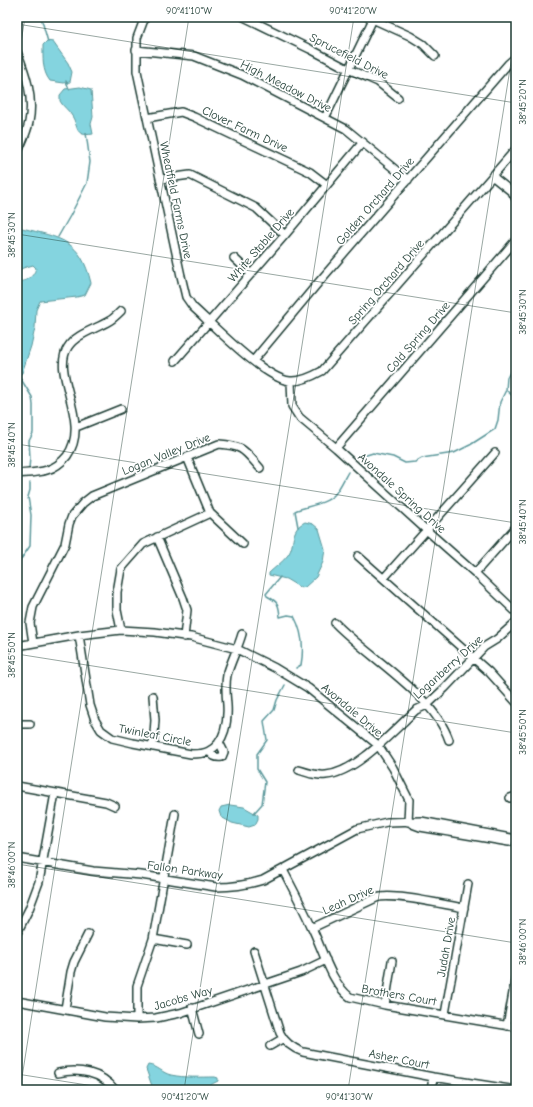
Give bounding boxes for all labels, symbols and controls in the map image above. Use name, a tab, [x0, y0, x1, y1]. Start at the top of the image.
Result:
text: 90°41'10"W	[166, 5, 212, 17]
text: 90°41'20"W	[329, 5, 377, 17]
street label: Sprucefield Drive	[307, 30, 391, 82]
street label: High Meadow Drive	[238, 57, 334, 115]
text: 38°45'20"N	[517, 79, 529, 125]
street label: Clover Farm Drive	[200, 103, 290, 155]
street label: Wheatfield Farms Drive	[157, 140, 195, 260]
street label: Golden Orchard Drive	[333, 154, 417, 248]
street label: White Stable Drive	[225, 205, 297, 285]
text: 38°45'30"N	[6, 212, 18, 258]
street label: Spring Orchard Drive	[345, 236, 427, 328]
text: 38°45'30"N	[517, 289, 529, 335]
street label: Cold Spring Drive	[383, 298, 453, 376]
text: 38°45'40"N	[6, 422, 18, 468]
street label: Logan Valley Drive	[120, 430, 212, 478]
street label: Avondale Spring Drive	[355, 450, 449, 536]
text: 38°45'40"N	[517, 499, 529, 545]
text: 38°45'50"N	[6, 632, 18, 678]
street label: Loganberry Drive	[410, 632, 486, 702]
street label: Avondale Drive	[318, 680, 386, 740]
text: 38°45'50"N	[517, 709, 529, 755]
street label: Twinleaf Circle	[117, 721, 193, 749]
text: 38°46'00"N	[6, 842, 18, 888]
street label: Fallon Parkway	[146, 858, 224, 882]
street label: Leah Drive	[320, 883, 376, 917]
street label: Judah Drive	[434, 916, 458, 978]
text: 38°46'00"N	[517, 919, 529, 965]
street label: Brothers Court	[360, 982, 438, 1009]
street label: Jacobs Way	[152, 983, 215, 1013]
street label: Asher Court	[368, 1046, 431, 1072]
text: 90°41'20"W	[161, 1091, 209, 1103]
text: 90°41'30"W	[325, 1091, 373, 1103]

